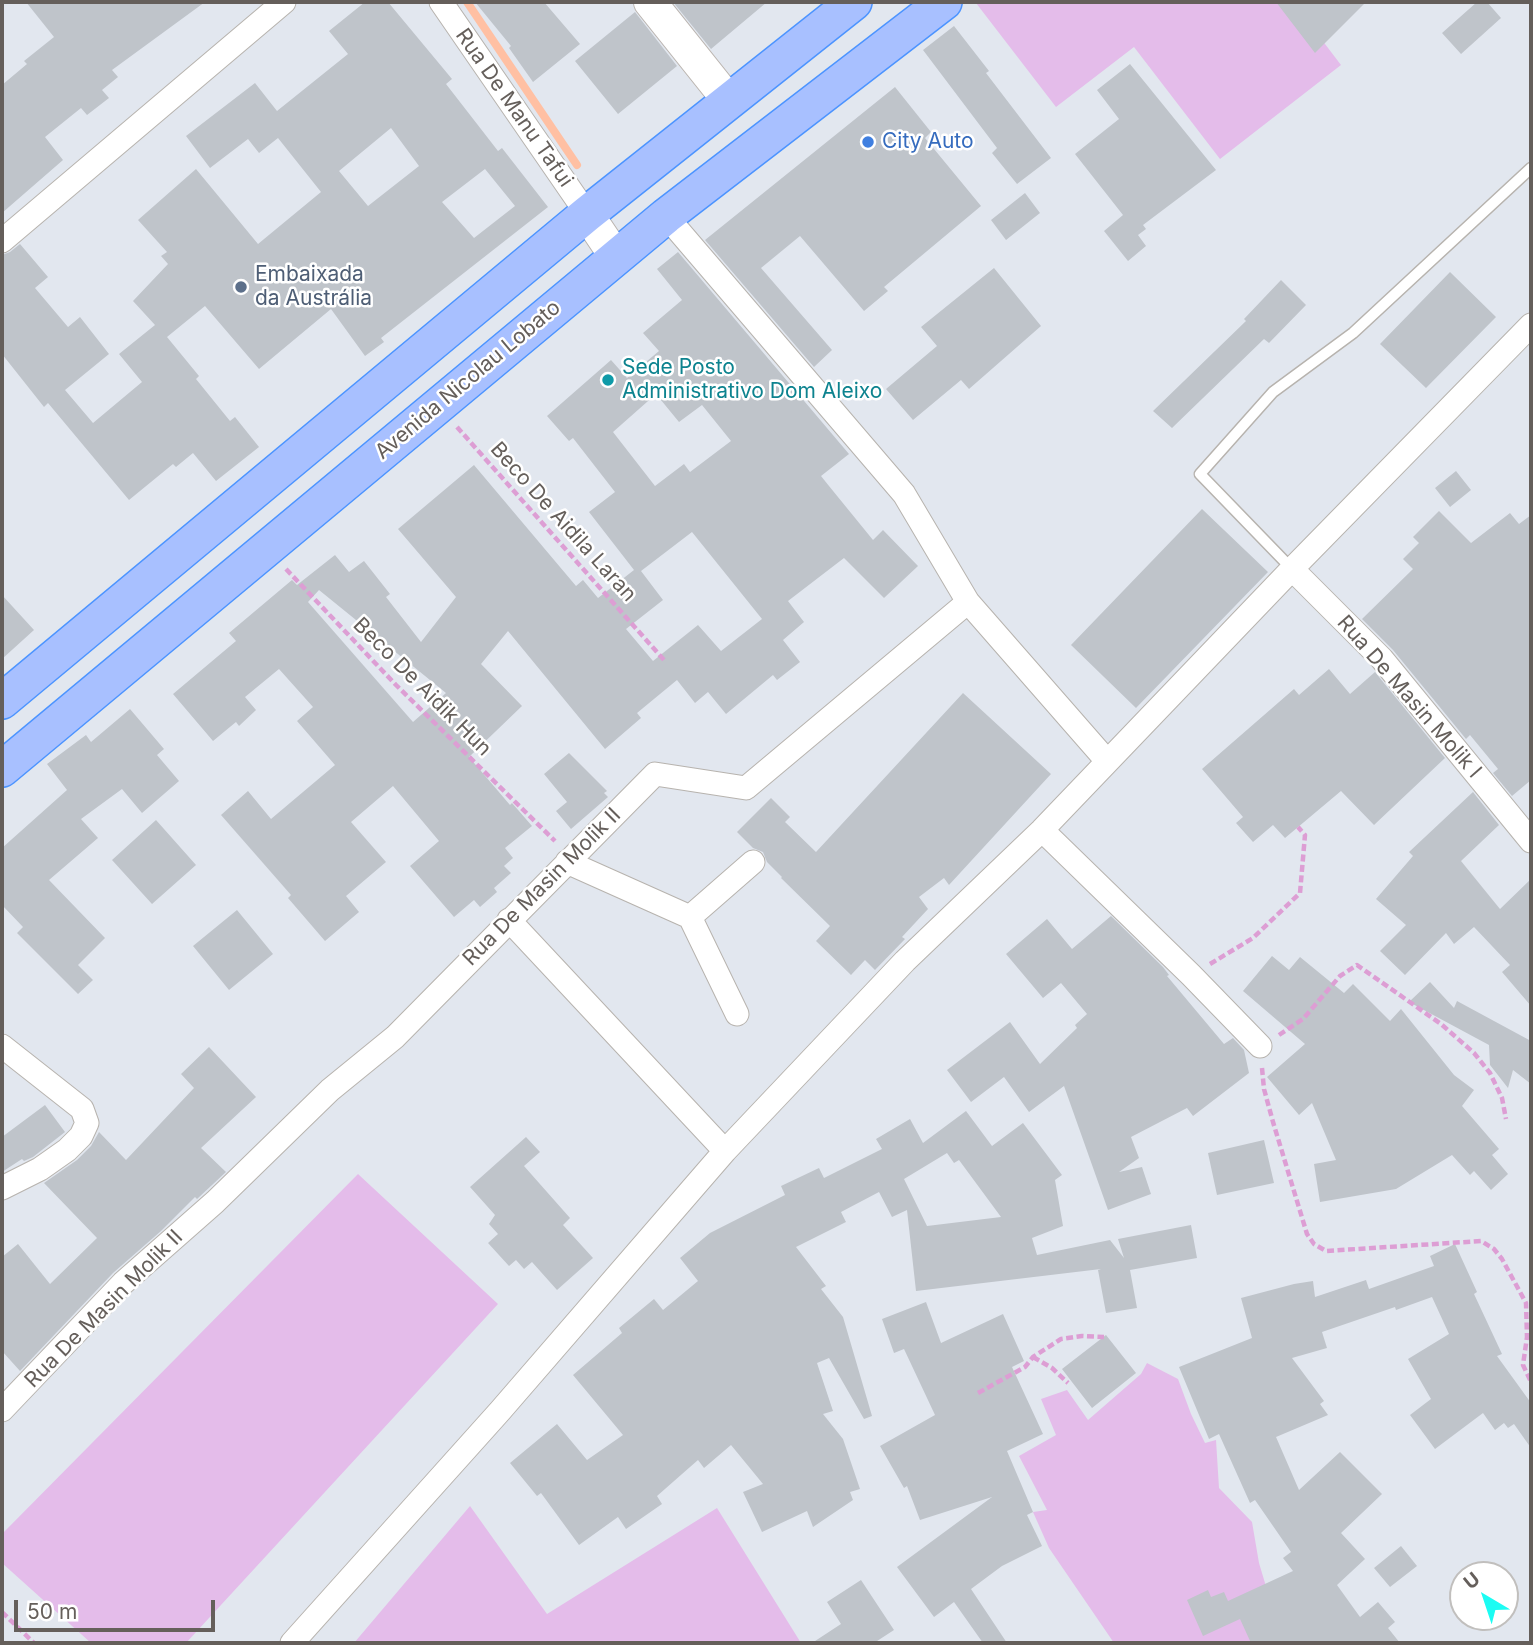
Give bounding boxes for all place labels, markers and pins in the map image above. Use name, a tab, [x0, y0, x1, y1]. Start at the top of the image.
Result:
place label: City Auto	[882, 129, 974, 155]
marker: City Auto	[860, 134, 876, 150]
place label: Embaixada da Austrália	[255, 262, 372, 312]
marker: Embaixada da Austrália	[233, 279, 249, 295]
place label: Sede Posto Administrativo Dom Aleixo	[622, 355, 882, 405]
marker: Sede Posto Administrativo Dom Aleixo	[600, 372, 616, 388]

